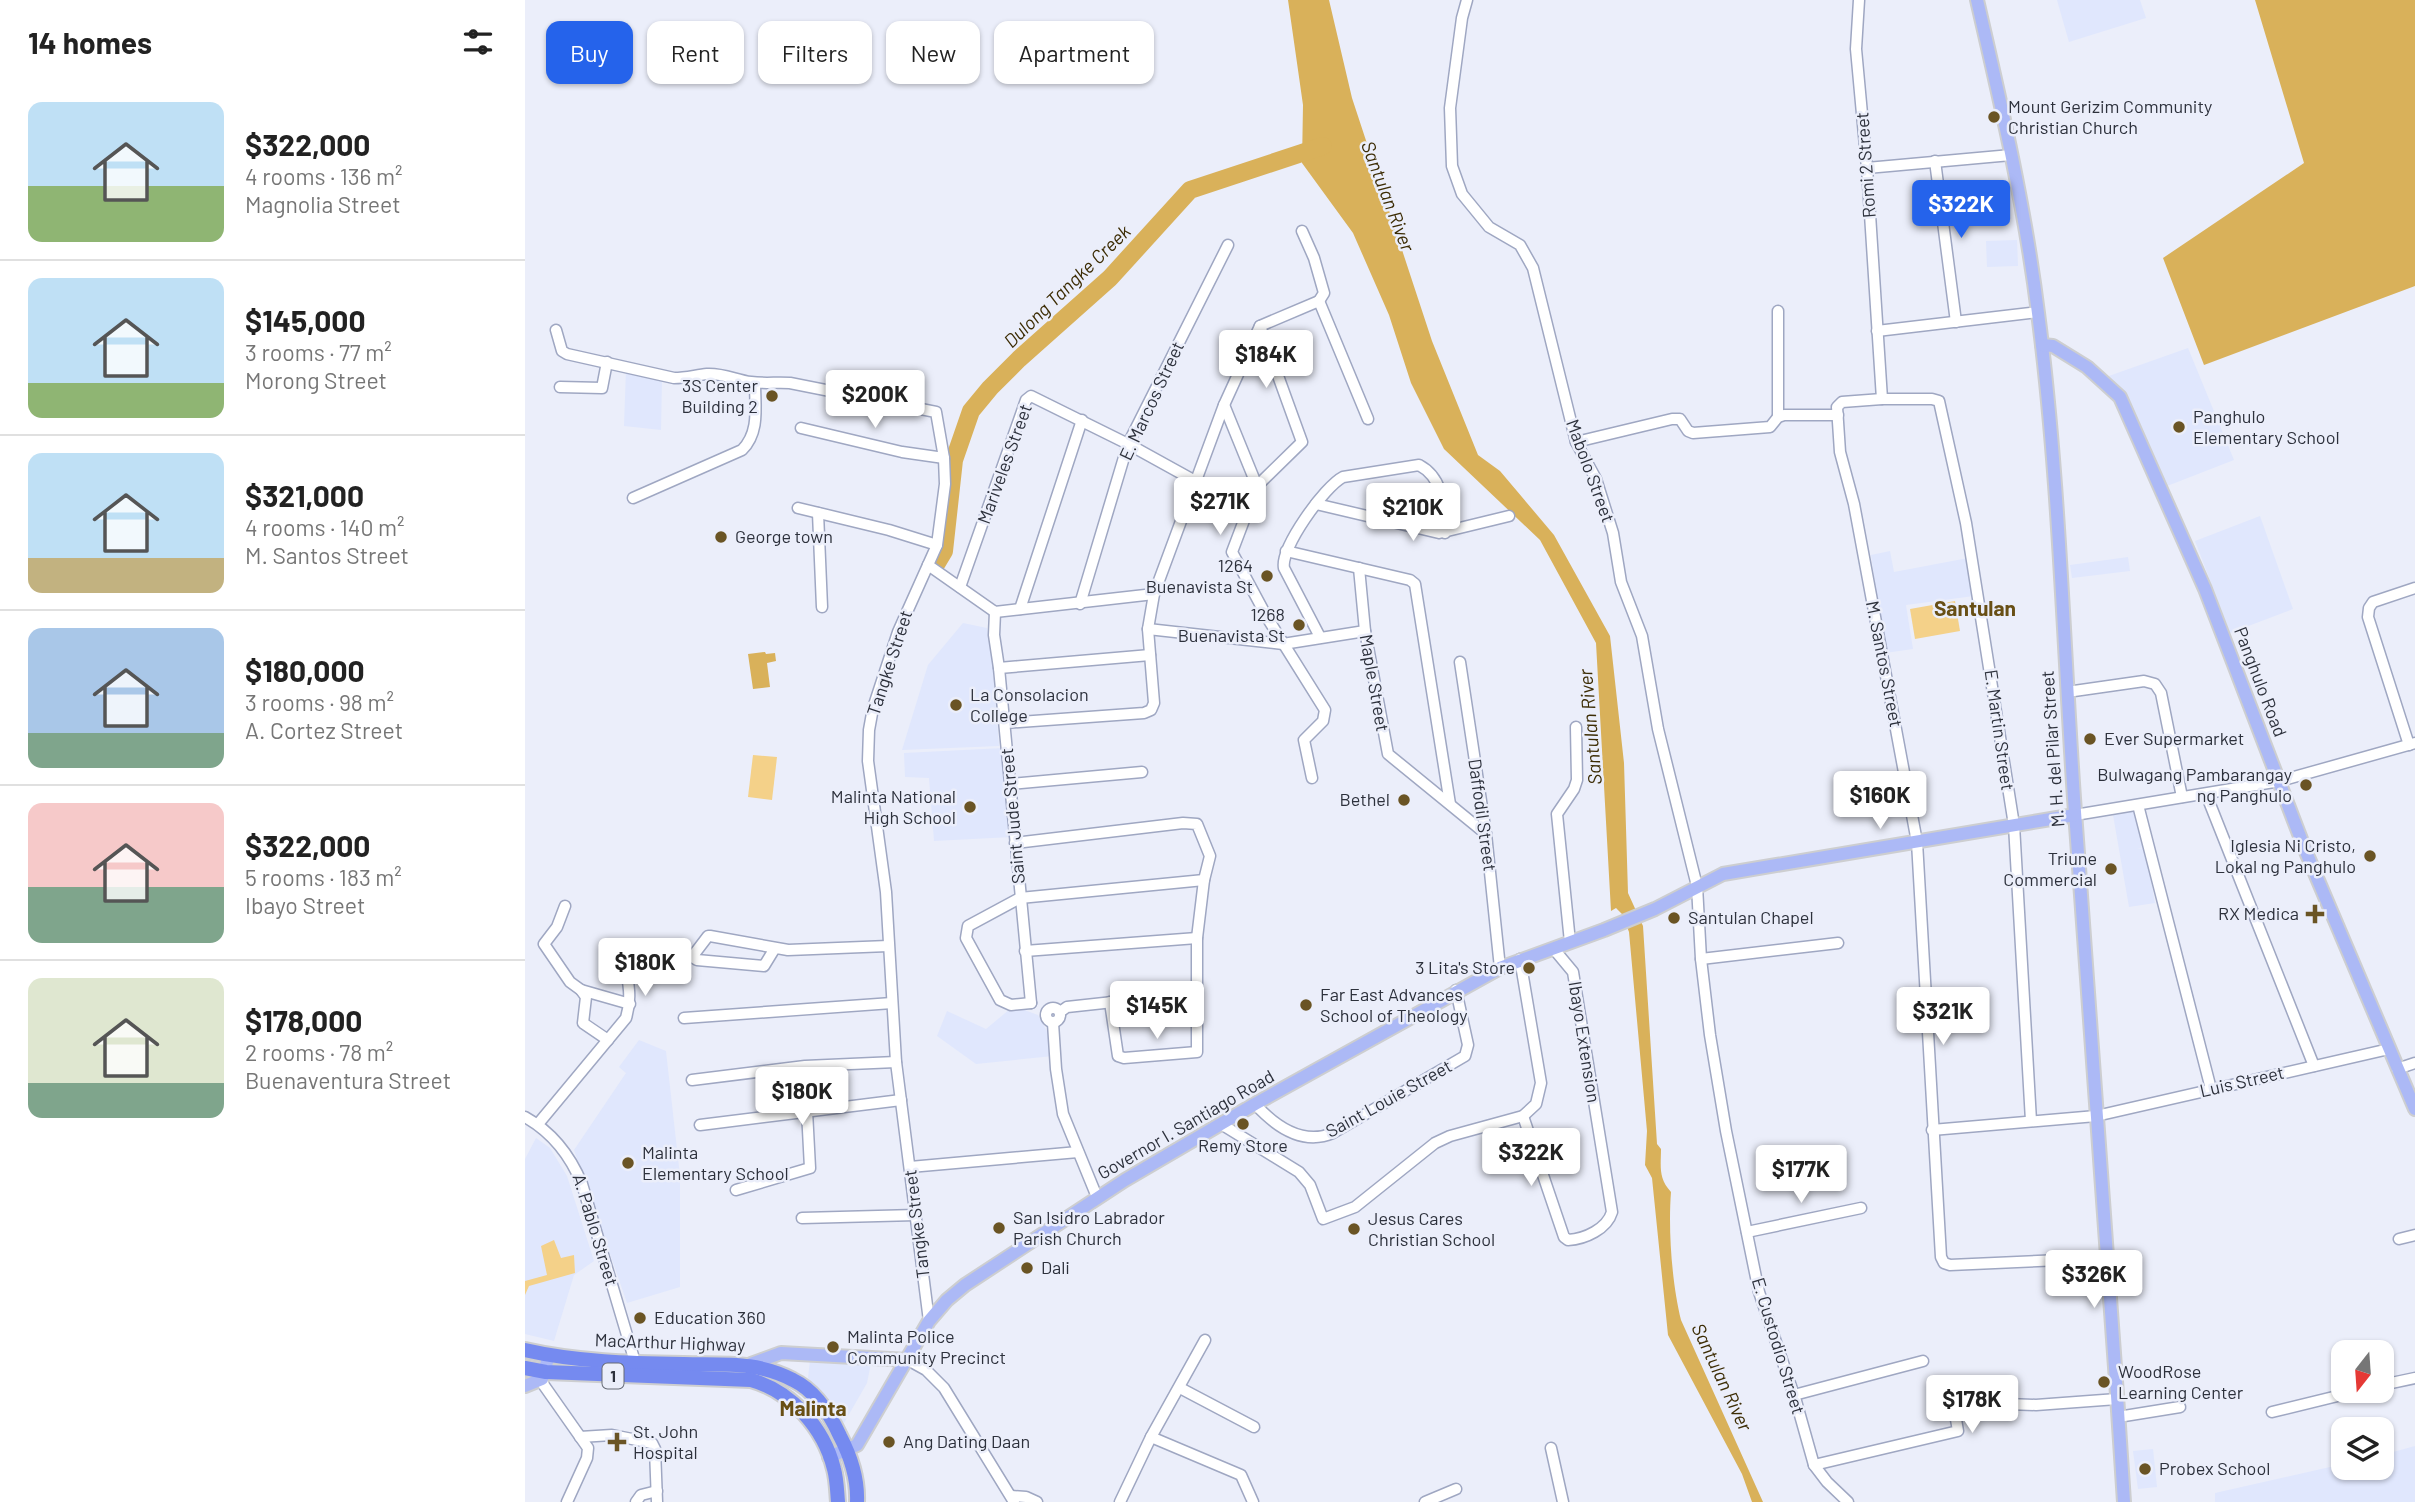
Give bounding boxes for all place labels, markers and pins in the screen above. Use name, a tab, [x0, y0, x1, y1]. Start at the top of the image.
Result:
place label: Mount Gerizim Community Christian Church	[2008, 95, 2212, 138]
marker: Mount Gerizim Community Christian Church	[1986, 109, 2002, 125]
pin: $322K	[1912, 180, 2010, 240]
pin: $184K	[1217, 330, 1315, 390]
pin: $200K	[826, 370, 924, 430]
place label: 3S Center Building 2	[682, 374, 758, 417]
marker: 3S Center Building 2	[764, 388, 780, 404]
place label: Panghulo Elementary School	[2193, 405, 2340, 448]
marker: Panghulo Elementary School	[2171, 419, 2187, 435]
pin: $271K	[1171, 477, 1269, 537]
pin: $210K	[1364, 484, 1462, 543]
place label: George town	[735, 525, 833, 547]
marker: George town	[713, 529, 729, 545]
place label: 1264 Buenavista St	[1146, 554, 1253, 597]
marker: 1264 Buenavista St	[1259, 568, 1275, 584]
place label: 1268 Buenavista St	[1178, 603, 1285, 646]
marker: 1268 Buenavista St	[1291, 617, 1307, 633]
place label: La Consolacion College	[970, 683, 1089, 726]
marker: La Consolacion College	[948, 697, 964, 713]
place label: Ever Supermarket	[2104, 727, 2244, 749]
marker: Ever Supermarket	[2082, 731, 2098, 747]
place label: Bulwagang Pambarangay ng Panghulo	[2097, 763, 2292, 806]
pin: $160K	[1831, 772, 1929, 831]
marker: Bulwagang Pambarangay ng Panghulo	[2298, 777, 2314, 793]
place label: Malinta National High School	[831, 785, 956, 828]
place label: Bethel	[1339, 788, 1390, 810]
marker: Bethel	[1396, 792, 1412, 808]
marker: Malinta National High School	[962, 799, 978, 815]
place label: Iglesia Ni Cristo, Lokal ng Panghulo	[2215, 834, 2356, 877]
place label: Triune Commercial	[2003, 847, 2097, 890]
marker: Iglesia Ni Cristo, Lokal ng Panghulo	[2362, 848, 2378, 864]
marker: Triune Commercial	[2103, 861, 2119, 877]
place label: RX Medica	[2218, 902, 2299, 924]
marker: RX Medica	[2305, 904, 2325, 924]
place label: Santulan Chapel	[1688, 906, 1814, 928]
marker: Santulan Chapel	[1666, 910, 1682, 926]
pin: $180K	[596, 939, 694, 998]
place label: 3 Lita's Store	[1415, 956, 1515, 978]
marker: 3 Lita's Store	[1521, 960, 1537, 976]
pin: $145K	[1108, 982, 1206, 1041]
place label: Far East Advances School of Theology	[1320, 983, 1468, 1026]
pin: $321K	[1894, 988, 1992, 1047]
marker: Far East Advances School of Theology	[1298, 997, 1314, 1013]
pin: $180K	[753, 1068, 851, 1127]
marker: Remy Store	[1235, 1116, 1251, 1132]
pin: $322K	[1482, 1128, 1580, 1188]
place label: Remy Store	[1198, 1134, 1288, 1156]
place label: Malinta Elementary School	[642, 1141, 789, 1184]
pin: $177K	[1752, 1146, 1850, 1205]
marker: Malinta Elementary School	[620, 1155, 636, 1171]
place label: San Isidro Labrador Parish Church	[1013, 1206, 1165, 1249]
place label: Jesus Cares Christian School	[1368, 1207, 1495, 1250]
marker: San Isidro Labrador Parish Church	[991, 1220, 1007, 1236]
marker: Jesus Cares Christian School	[1346, 1221, 1362, 1237]
pin: $326K	[2045, 1250, 2143, 1310]
place label: Dali	[1041, 1256, 1070, 1278]
marker: Dali	[1019, 1260, 1035, 1276]
place label: Education 360	[654, 1306, 766, 1328]
marker: Education 360	[632, 1310, 648, 1326]
place label: Malinta Police Community Precinct	[847, 1325, 1006, 1368]
marker: Malinta Police Community Precinct	[825, 1339, 841, 1355]
place label: WoodRose Learning Center	[2118, 1360, 2244, 1403]
marker: WoodRose Learning Center	[2096, 1374, 2112, 1390]
pin: $178K	[1923, 1376, 2021, 1435]
place label: St. John Hospital	[633, 1420, 698, 1463]
place label: Ang Dating Daan	[903, 1430, 1030, 1452]
marker: St. John Hospital	[607, 1432, 627, 1452]
marker: Ang Dating Daan	[881, 1434, 897, 1450]
place label: Probex School	[2159, 1457, 2270, 1479]
marker: Probex School	[2137, 1461, 2153, 1477]

